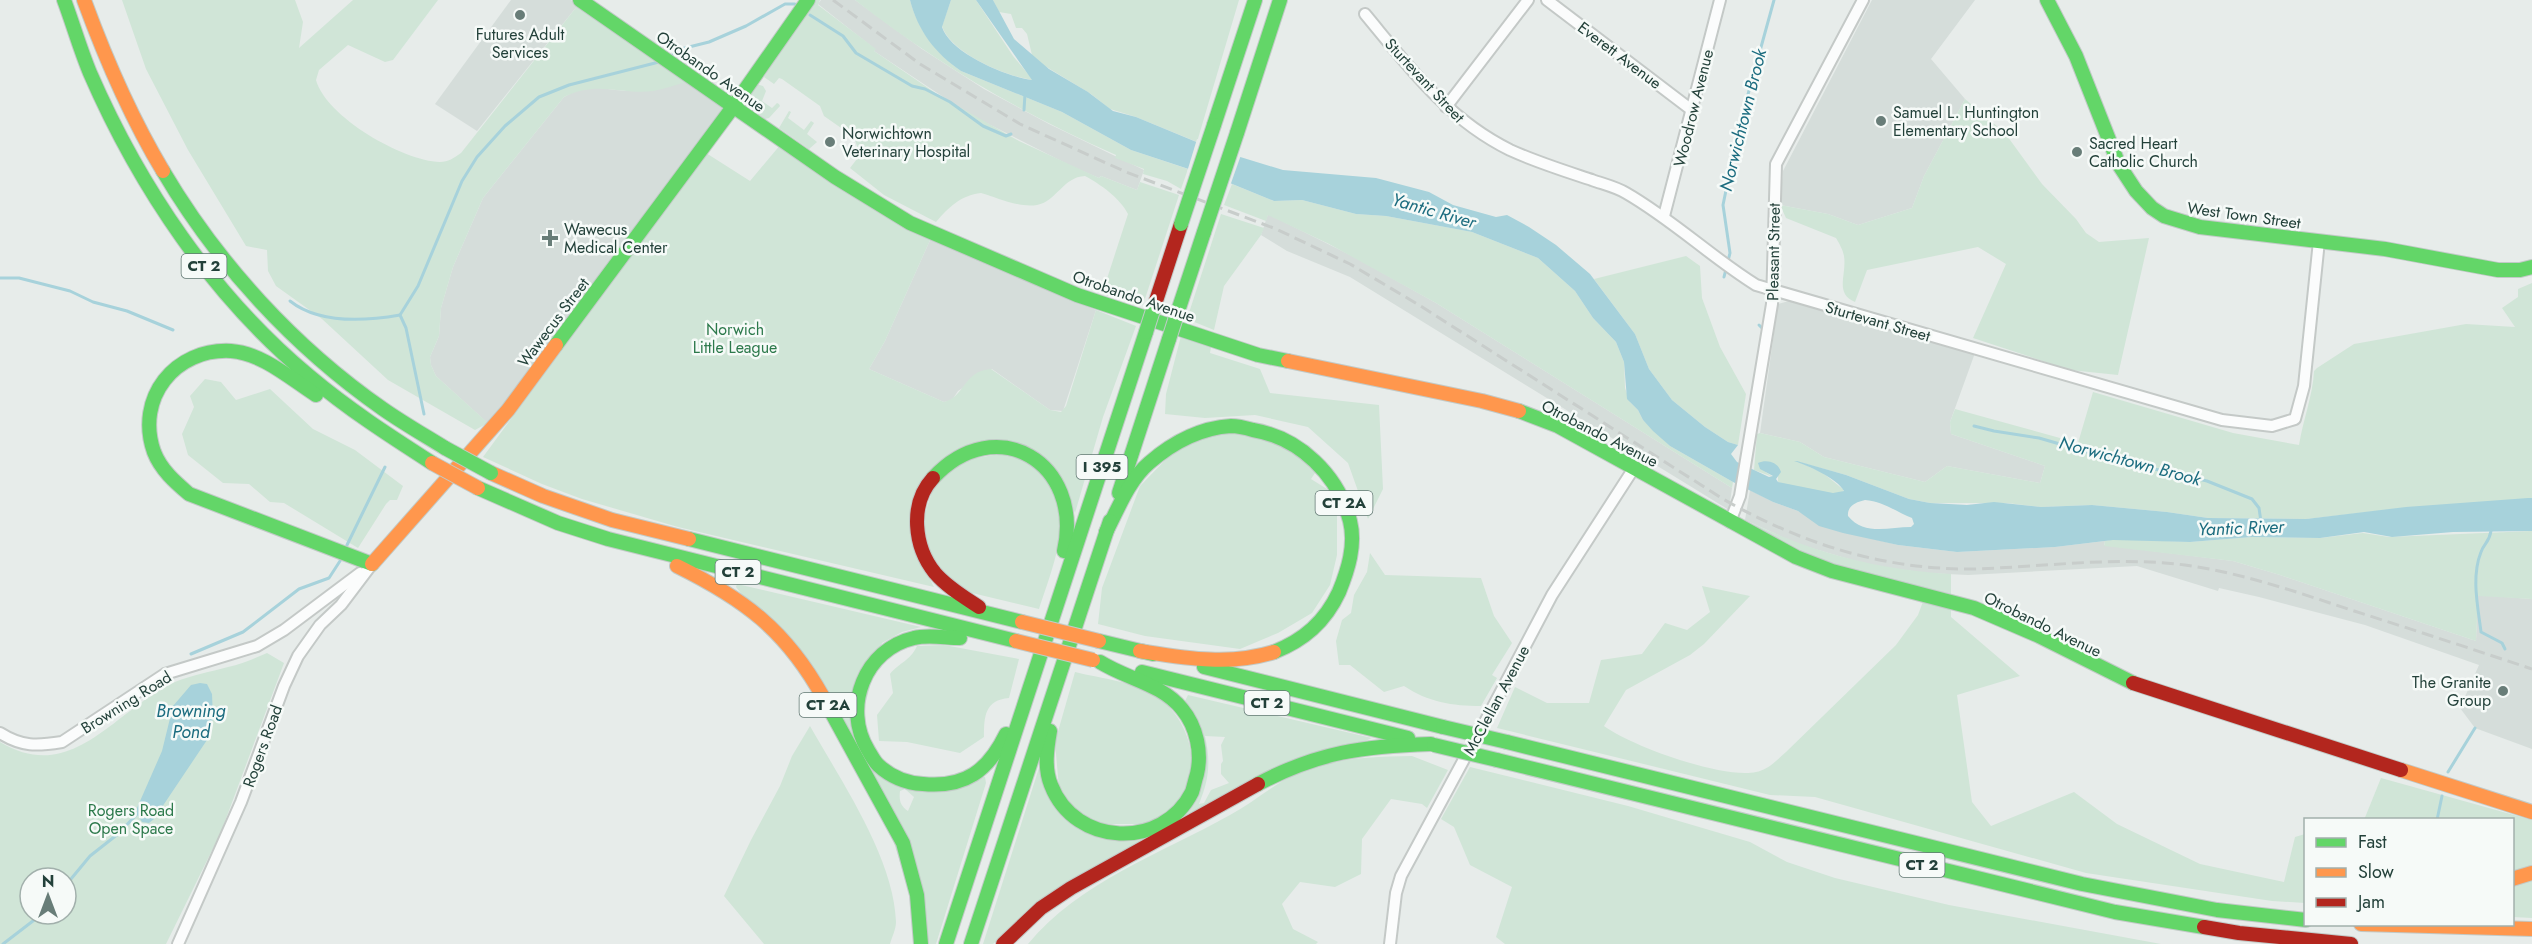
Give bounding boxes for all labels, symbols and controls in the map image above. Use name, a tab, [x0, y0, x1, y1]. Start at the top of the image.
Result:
marker: Futures Adult Services	[513, 8, 527, 22]
street label: Everett Avenue	[1573, 16, 1666, 95]
place label: Futures Adult Services	[476, 23, 564, 64]
street label: Otrobando Avenue	[652, 25, 770, 118]
street label: Sturtevant Street	[1379, 33, 1470, 128]
water label: Norwichtown Brook	[1713, 45, 1774, 194]
street label: Woodrow Avenue	[1668, 47, 1719, 169]
place label: Samuel L. Huntington Elementary School	[1893, 101, 2039, 142]
marker: Samuel L. Huntington Elementary School	[1874, 114, 1888, 128]
place label: Norwichtown Veterinary Hospital	[842, 122, 970, 163]
place label: Sacred Heart Catholic Church	[2089, 132, 2198, 173]
marker: Norwichtown Veterinary Hospital	[823, 135, 837, 149]
marker: Sacred Heart Catholic Church	[2070, 145, 2084, 159]
water label: Yantic River	[1389, 187, 1480, 236]
street label: West Town Street	[2186, 196, 2302, 235]
street label: Pleasant Street	[1761, 203, 1786, 301]
place label: Wawecus Medical Center	[564, 218, 668, 259]
marker: Wawecus Medical Center	[541, 229, 559, 247]
road number: CT 2	[182, 254, 226, 278]
street label: Otrobando Avenue	[1069, 265, 1198, 328]
street label: Wawecus Street	[512, 273, 595, 372]
street label: Sturtevant Street	[1823, 296, 1933, 348]
park label: Norwich Little League	[693, 318, 777, 359]
street label: Otrobando Avenue	[1537, 394, 1662, 473]
water label: Norwichtown Brook	[2056, 430, 2205, 493]
road number: I 395	[1076, 455, 1128, 479]
road number: CT 2A	[1316, 491, 1372, 515]
water label: Yantic River	[2197, 513, 2286, 542]
road number: CT 2	[716, 560, 760, 584]
street label: Otrobando Avenue	[1980, 586, 2105, 663]
street label: McClellan Avenue	[1458, 641, 1535, 759]
street label: Browning Road	[77, 665, 176, 739]
place label: The Granite Group	[2412, 671, 2491, 712]
marker: The Granite Group	[2496, 684, 2510, 698]
road number: CT 2	[1244, 691, 1290, 715]
road number: CT 2A	[800, 693, 856, 717]
water label: Browning Pond	[156, 698, 226, 745]
street label: Rogers Road	[237, 702, 288, 791]
park label: Rogers Road Open Space	[88, 799, 174, 840]
legend	[2304, 818, 2514, 926]
text: Fast	[2358, 829, 2387, 855]
road number: CT 2	[1900, 853, 1944, 877]
text: Slow	[2358, 859, 2395, 885]
north arrow	[18, 866, 78, 926]
text: N	[42, 870, 54, 893]
text: Jam	[2356, 889, 2385, 915]

